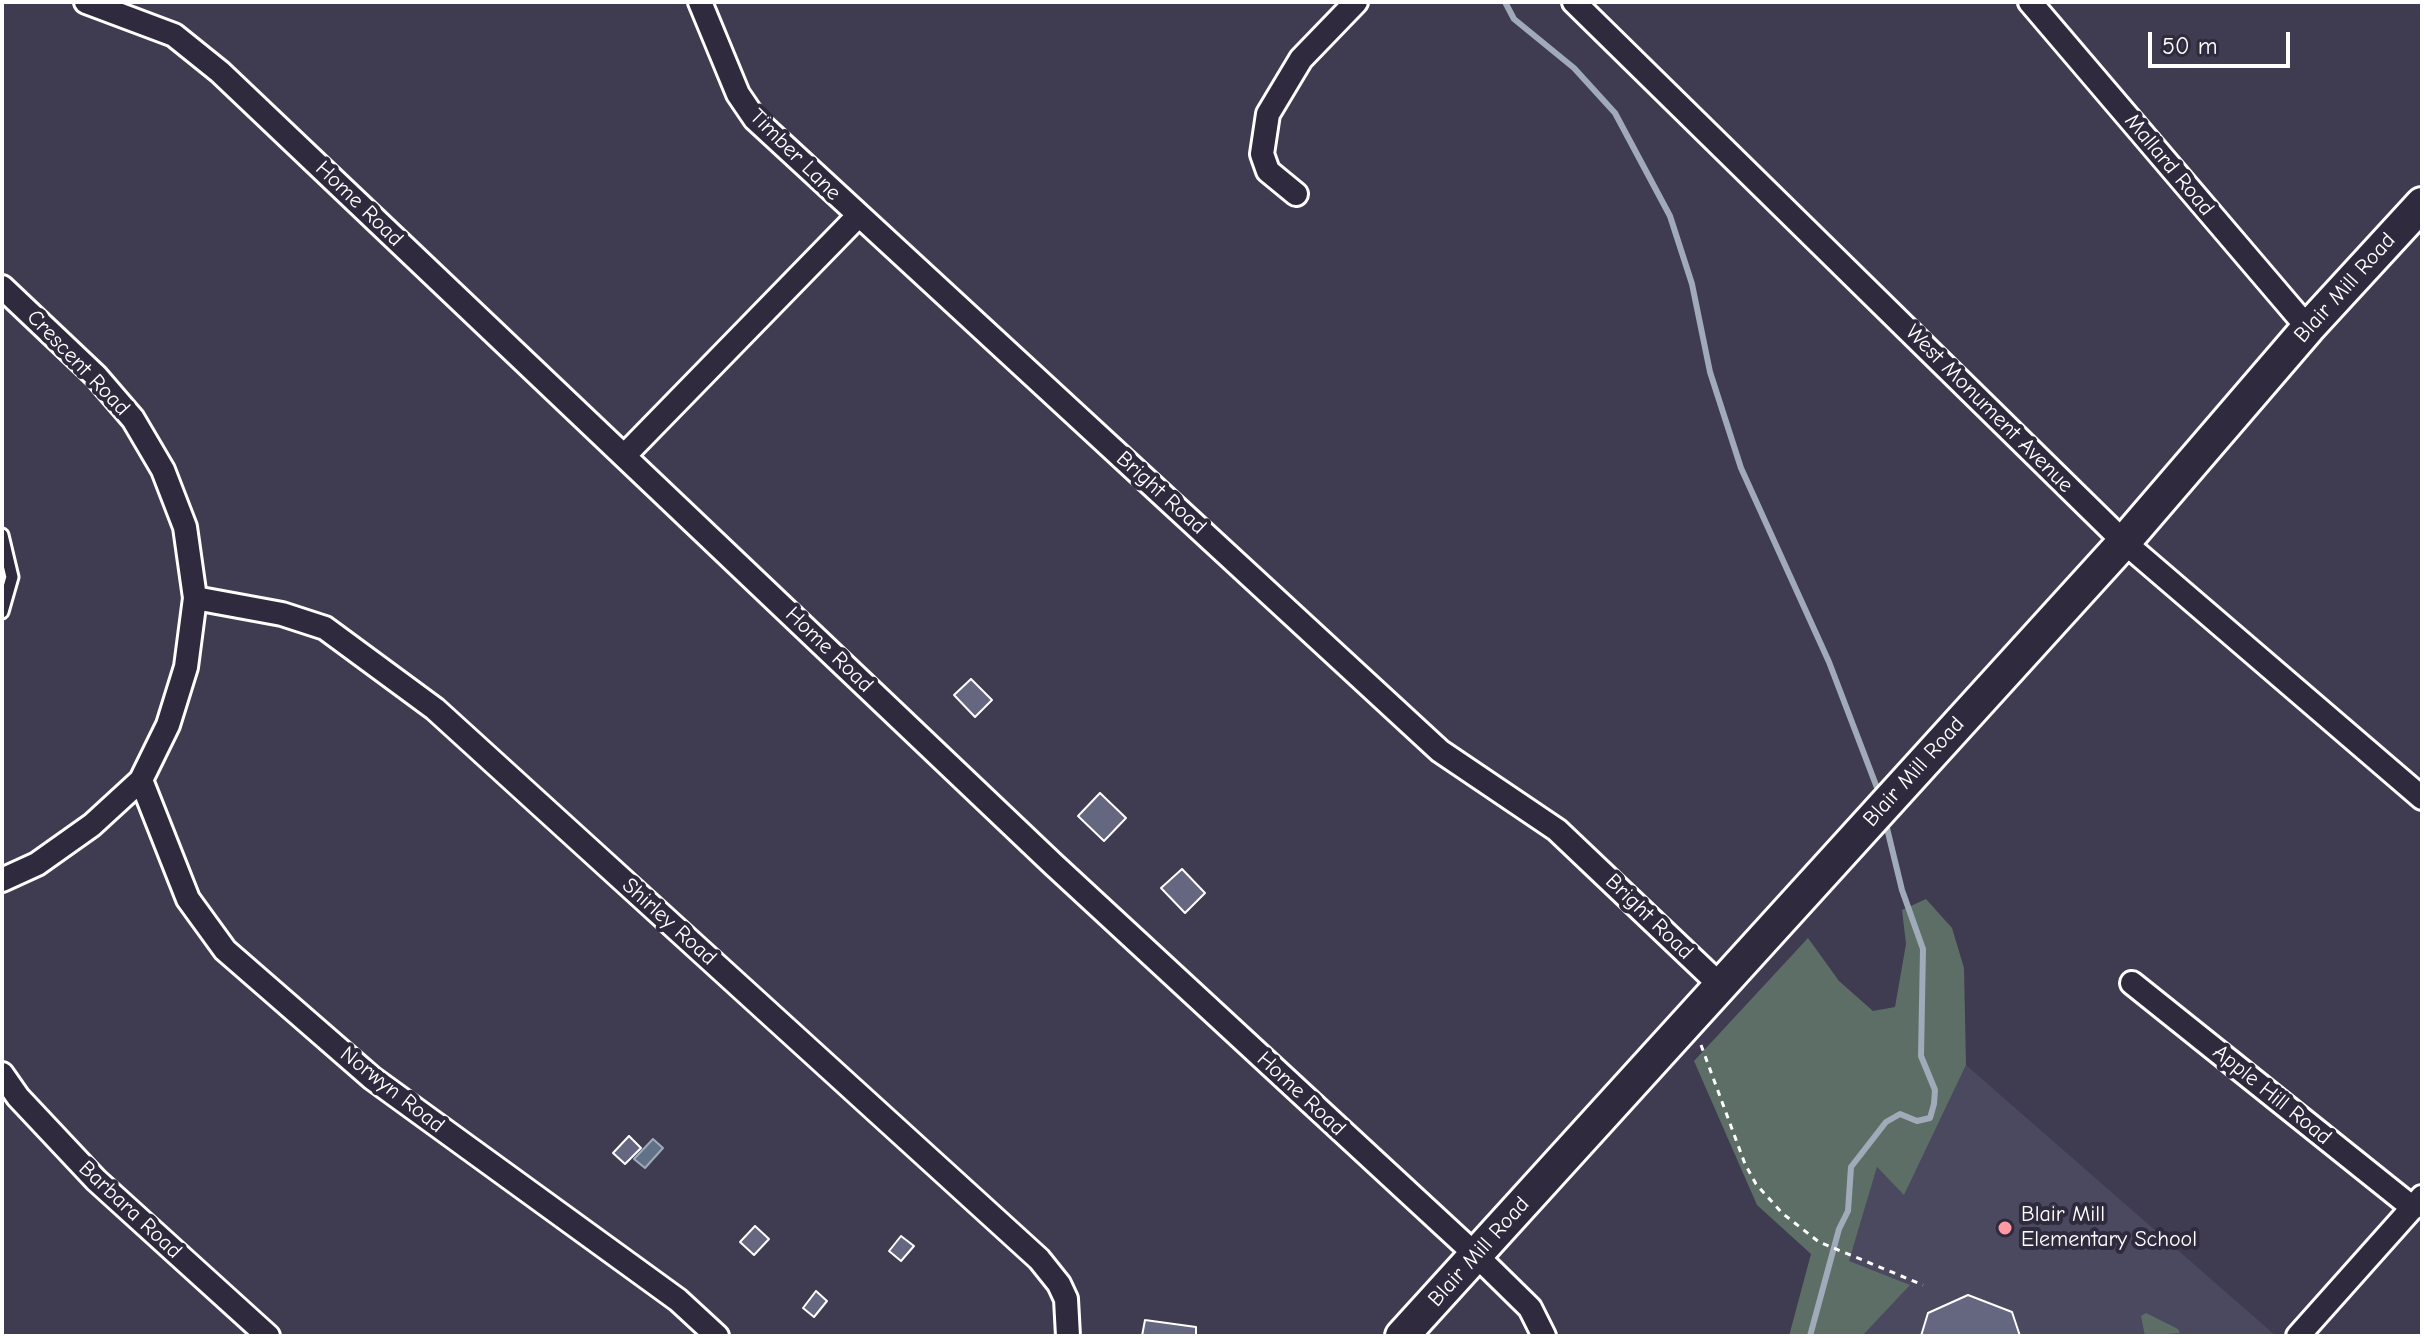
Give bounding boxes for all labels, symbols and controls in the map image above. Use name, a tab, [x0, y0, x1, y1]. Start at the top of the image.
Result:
scale bar	[2152, 16, 2294, 66]
text: 50 m	[2162, 32, 2218, 60]
street label: Timber Lane	[744, 104, 846, 206]
street label: Mallard Road	[2119, 109, 2219, 221]
street label: Home Road	[310, 156, 408, 252]
street label: Blair Mill Road	[2289, 228, 2401, 348]
street label: Crescent Road	[21, 305, 135, 421]
street label: West Monument Avenue	[1899, 319, 2079, 499]
street label: Bright Road	[1111, 446, 1211, 540]
street label: Home Road	[780, 602, 878, 698]
street label: Blair Mill Road	[1858, 712, 1970, 832]
street label: Bright Road	[1600, 869, 1698, 965]
street label: Shirley Road	[616, 873, 722, 971]
street label: Apple Hill Road	[2207, 1039, 2337, 1151]
street label: Norwyn Road	[335, 1041, 449, 1139]
street label: Home Road	[1251, 1046, 1351, 1142]
street label: Barbara Road	[73, 1156, 187, 1264]
street label: Blair Mill Road	[1423, 1192, 1535, 1312]
place label: Blair Mill Elementary School	[2021, 1202, 2197, 1254]
marker: Blair Mill Elementary School	[1996, 1219, 2014, 1237]

